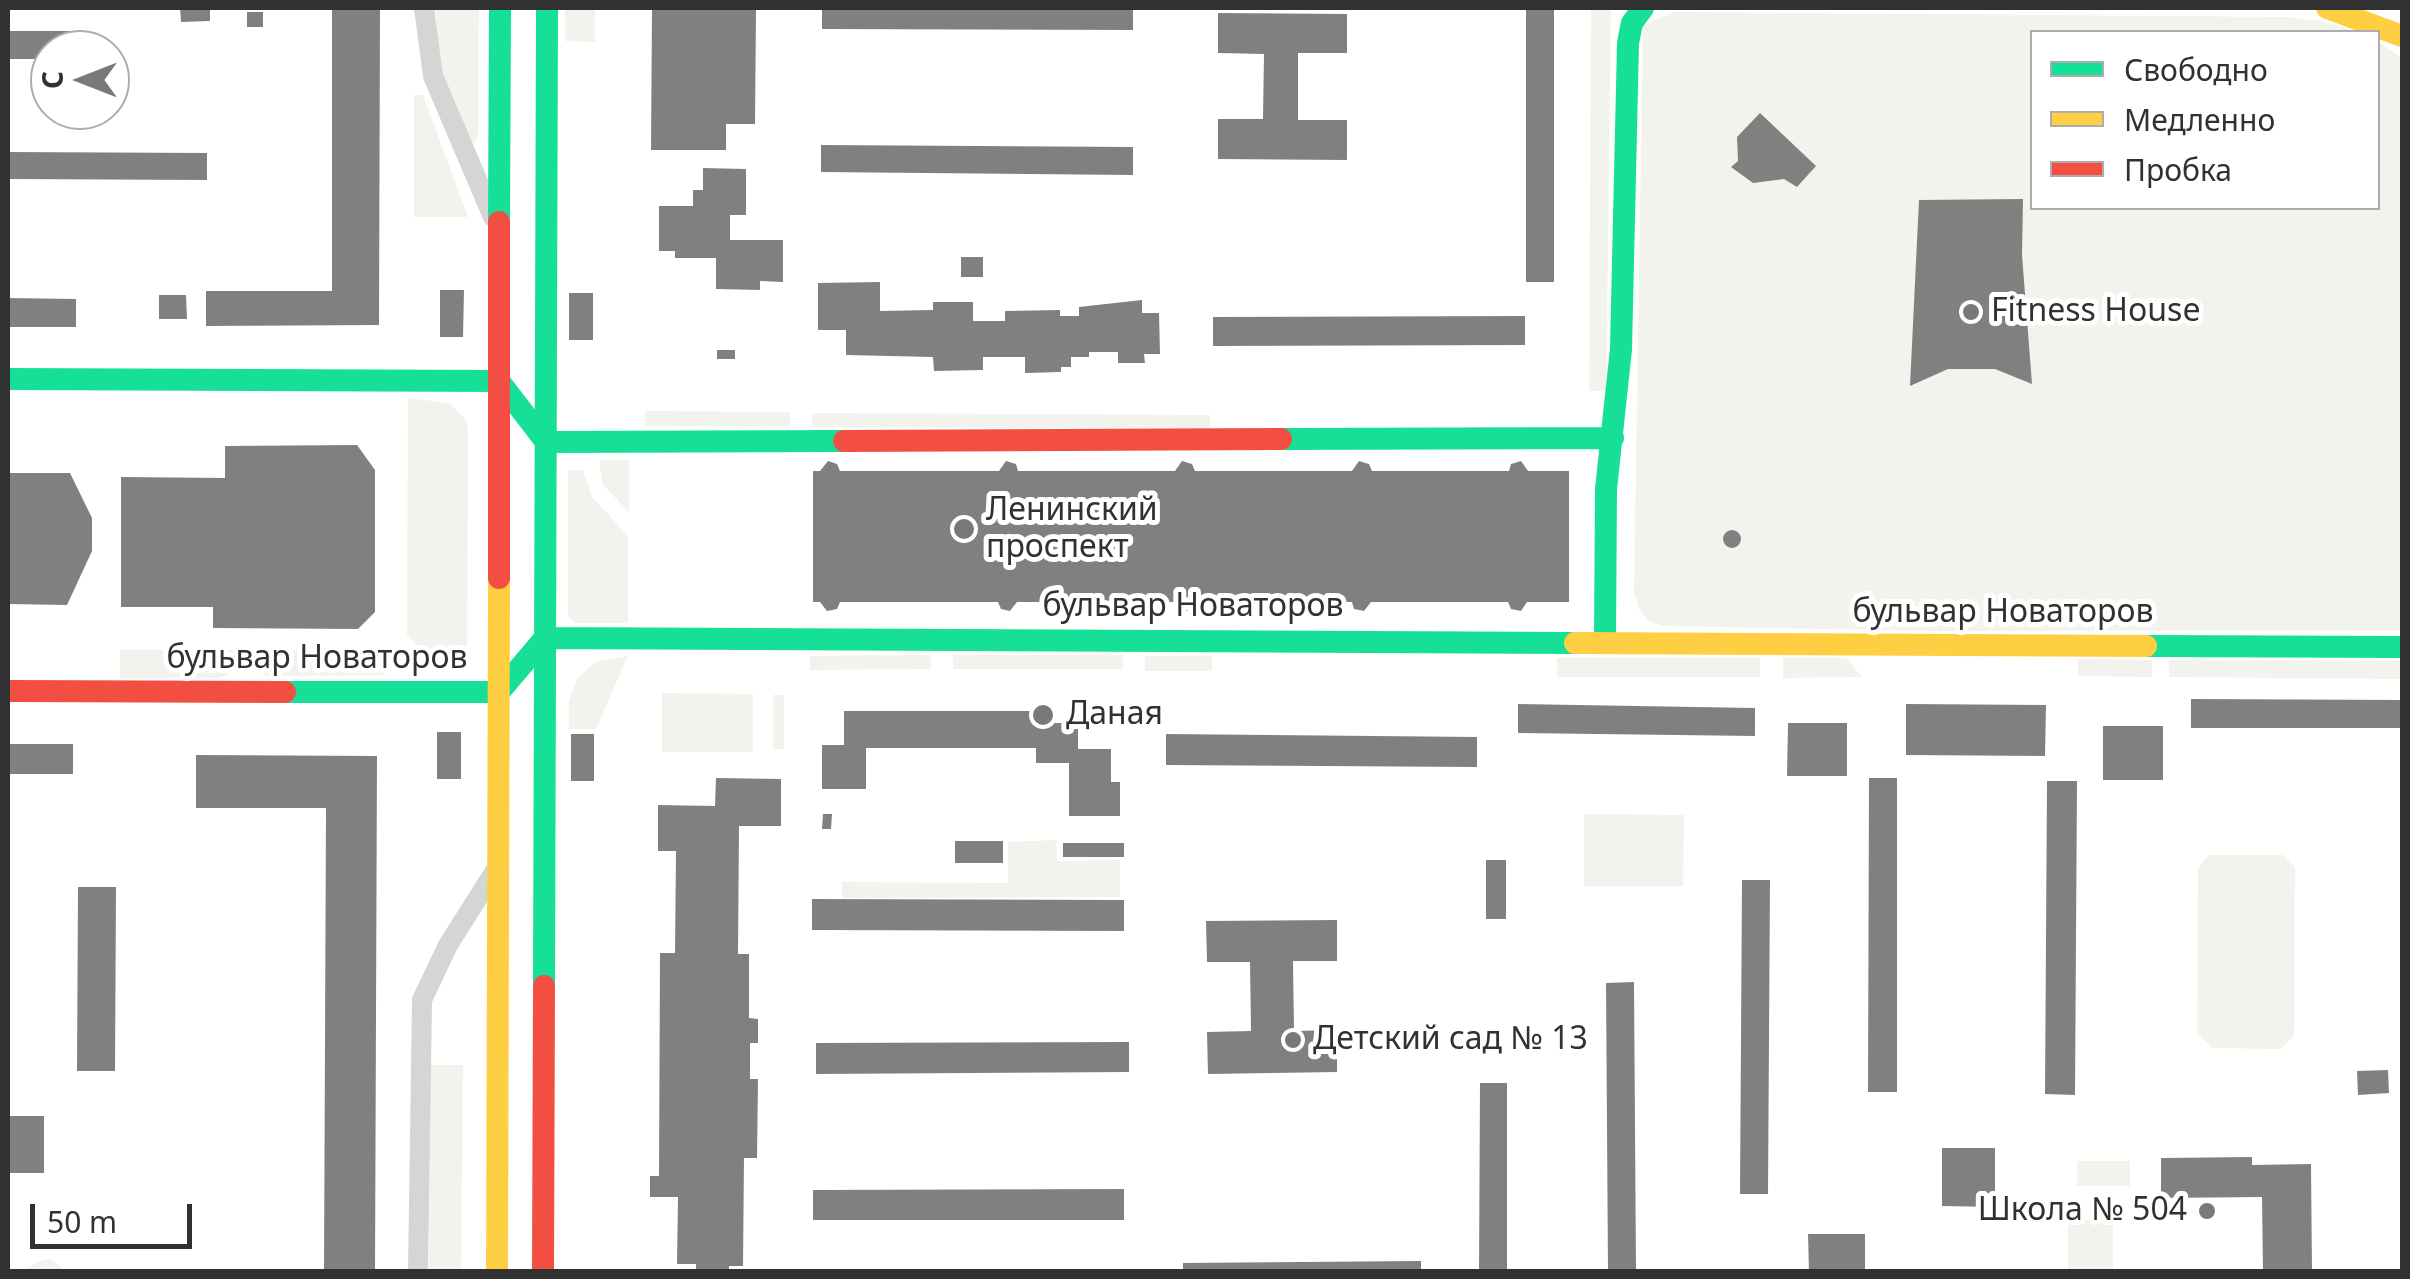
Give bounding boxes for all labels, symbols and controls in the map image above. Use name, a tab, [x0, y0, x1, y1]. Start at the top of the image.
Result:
north arrow	[30, 30, 130, 130]
legend	[2030, 30, 2380, 210]
text: Свободно	[2124, 49, 2268, 90]
text: С	[33, 71, 71, 89]
text: Медленно	[2124, 99, 2275, 140]
text: Пробка	[2124, 149, 2232, 190]
place label: Fitness House	[1991, 293, 2200, 331]
marker: Fitness House	[1960, 301, 1982, 323]
place label: Ленинский проспект	[986, 492, 1158, 567]
marker: Ленинский проспект	[951, 516, 977, 542]
street label: бульвар Новаторов	[1042, 588, 1344, 626]
street label: бульвар Новаторов	[1852, 594, 2154, 632]
street label: бульвар Новаторов	[166, 640, 468, 678]
place label: Даная	[1066, 696, 1163, 734]
marker: Даная	[1030, 702, 1056, 728]
place label: Детский сад № 13	[1313, 1021, 1588, 1059]
marker: Детский сад № 13	[1282, 1029, 1304, 1051]
scale bar	[35, 1184, 198, 1246]
place label: Школа № 504	[1978, 1192, 2187, 1230]
marker: Школа № 504	[2196, 1200, 2218, 1222]
text: 50 m	[47, 1201, 117, 1242]

